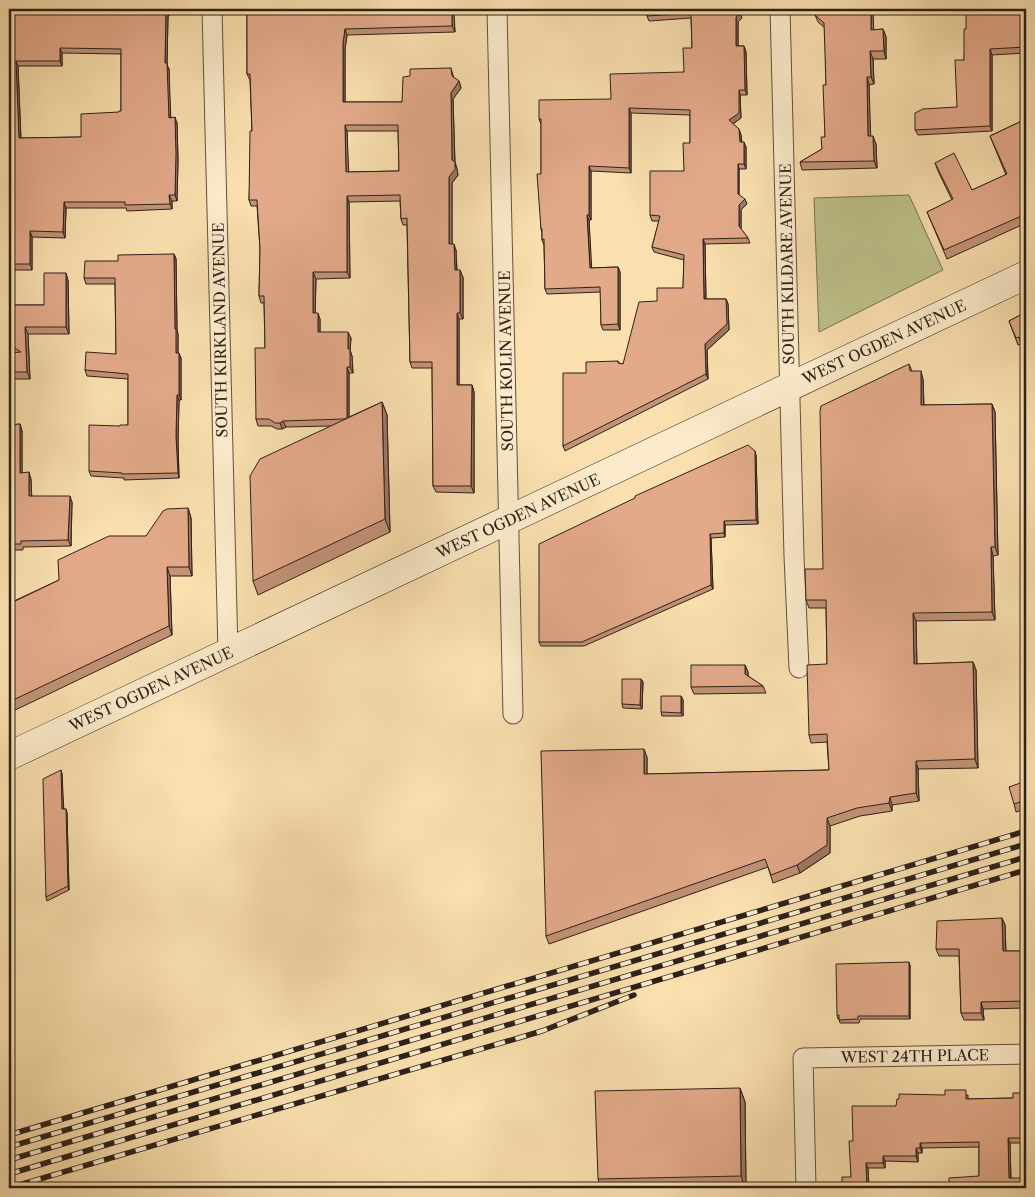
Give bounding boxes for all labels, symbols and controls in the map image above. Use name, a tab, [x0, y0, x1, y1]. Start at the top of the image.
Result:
street label: SOUTH KILDARE AVENUE	[776, 163, 798, 365]
street label: SOUTH KIRKLAND AVENUE	[209, 222, 231, 438]
street label: SOUTH KOLIN AVENUE	[495, 270, 517, 452]
street label: WEST OGDEN AVENUE	[798, 296, 969, 389]
street label: WEST OGDEN AVENUE	[432, 470, 603, 563]
street label: WEST OGDEN AVENUE	[65, 643, 236, 736]
street label: WEST 24TH PLACE	[840, 1045, 989, 1067]

